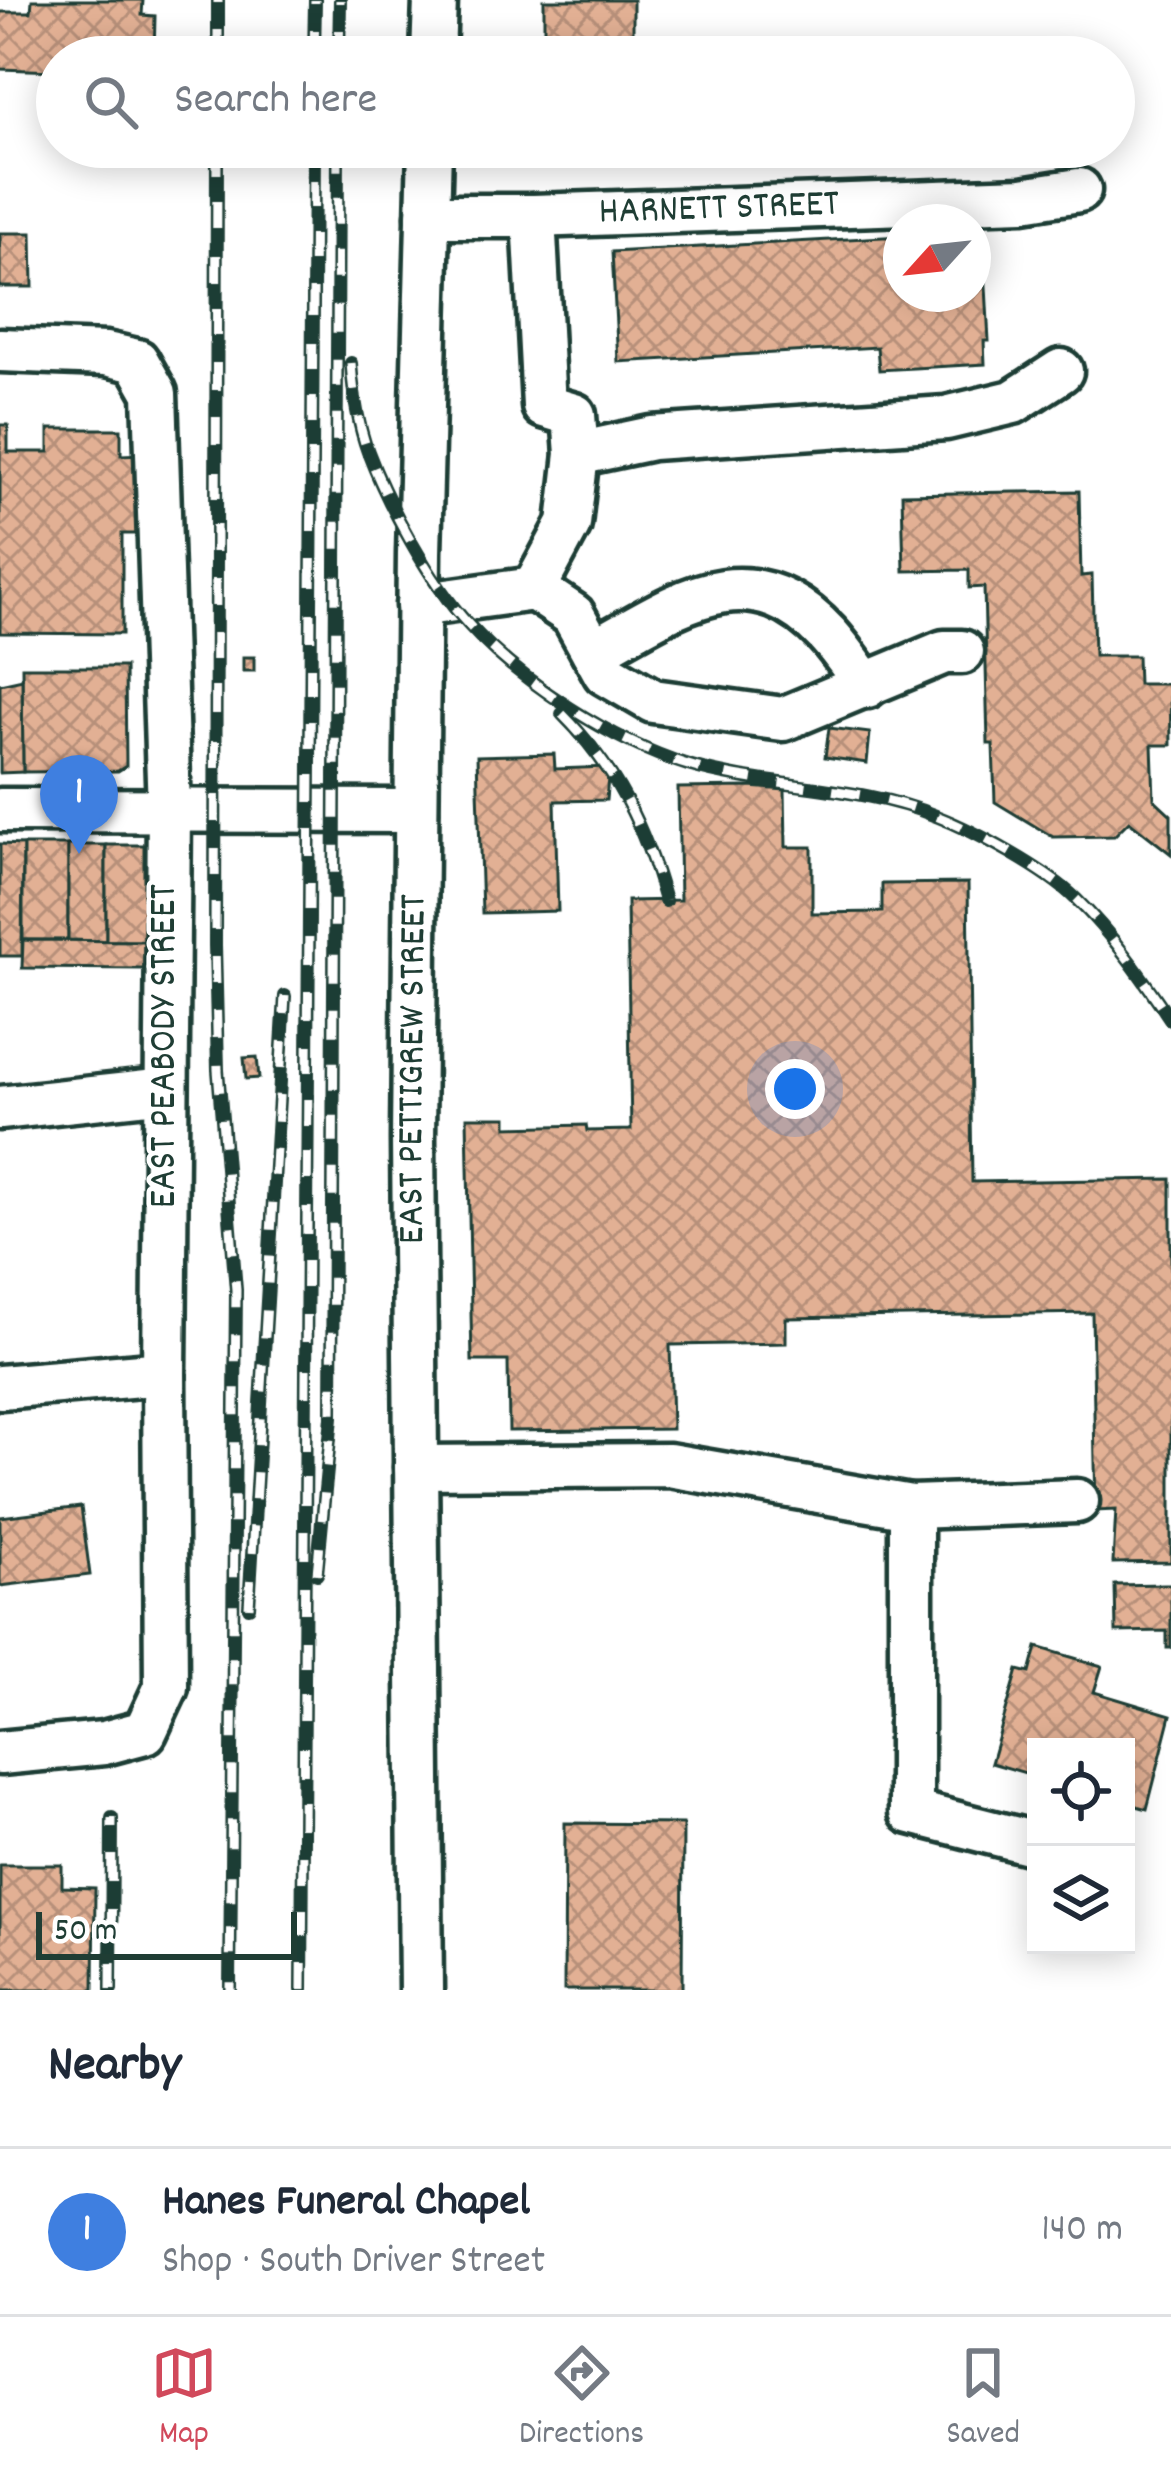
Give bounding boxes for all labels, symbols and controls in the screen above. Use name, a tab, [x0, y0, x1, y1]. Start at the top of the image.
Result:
search box	[36, 36, 1135, 168]
icon: search	[78, 69, 144, 135]
text: Search here	[174, 70, 377, 134]
street label: HARNETT STREET	[598, 178, 840, 241]
north arrow	[883, 204, 991, 312]
pin: 1	[40, 755, 118, 854]
street label: EAST PEABODY STREET	[139, 883, 194, 1208]
street label: EAST PETTIGREW STREET	[385, 893, 443, 1244]
your location	[765, 1059, 825, 1119]
map controls	[1027, 1738, 1135, 1954]
button: locate	[1027, 1738, 1135, 1846]
button: layers	[1027, 1846, 1135, 1954]
scale bar	[36, 1906, 297, 1959]
text: 50 m	[54, 1909, 118, 1956]
text: Nearby	[48, 2032, 181, 2104]
text: Hanes Funeral Chapel	[162, 2172, 530, 2236]
text: 1	[83, 2204, 91, 2259]
text: 140 m	[1041, 2204, 1123, 2259]
text: Shop · South Driver Street	[162, 2236, 545, 2291]
tab: Map	[151, 2340, 217, 2459]
tab: Directions	[519, 2340, 644, 2459]
tab: Saved	[946, 2340, 1020, 2459]

